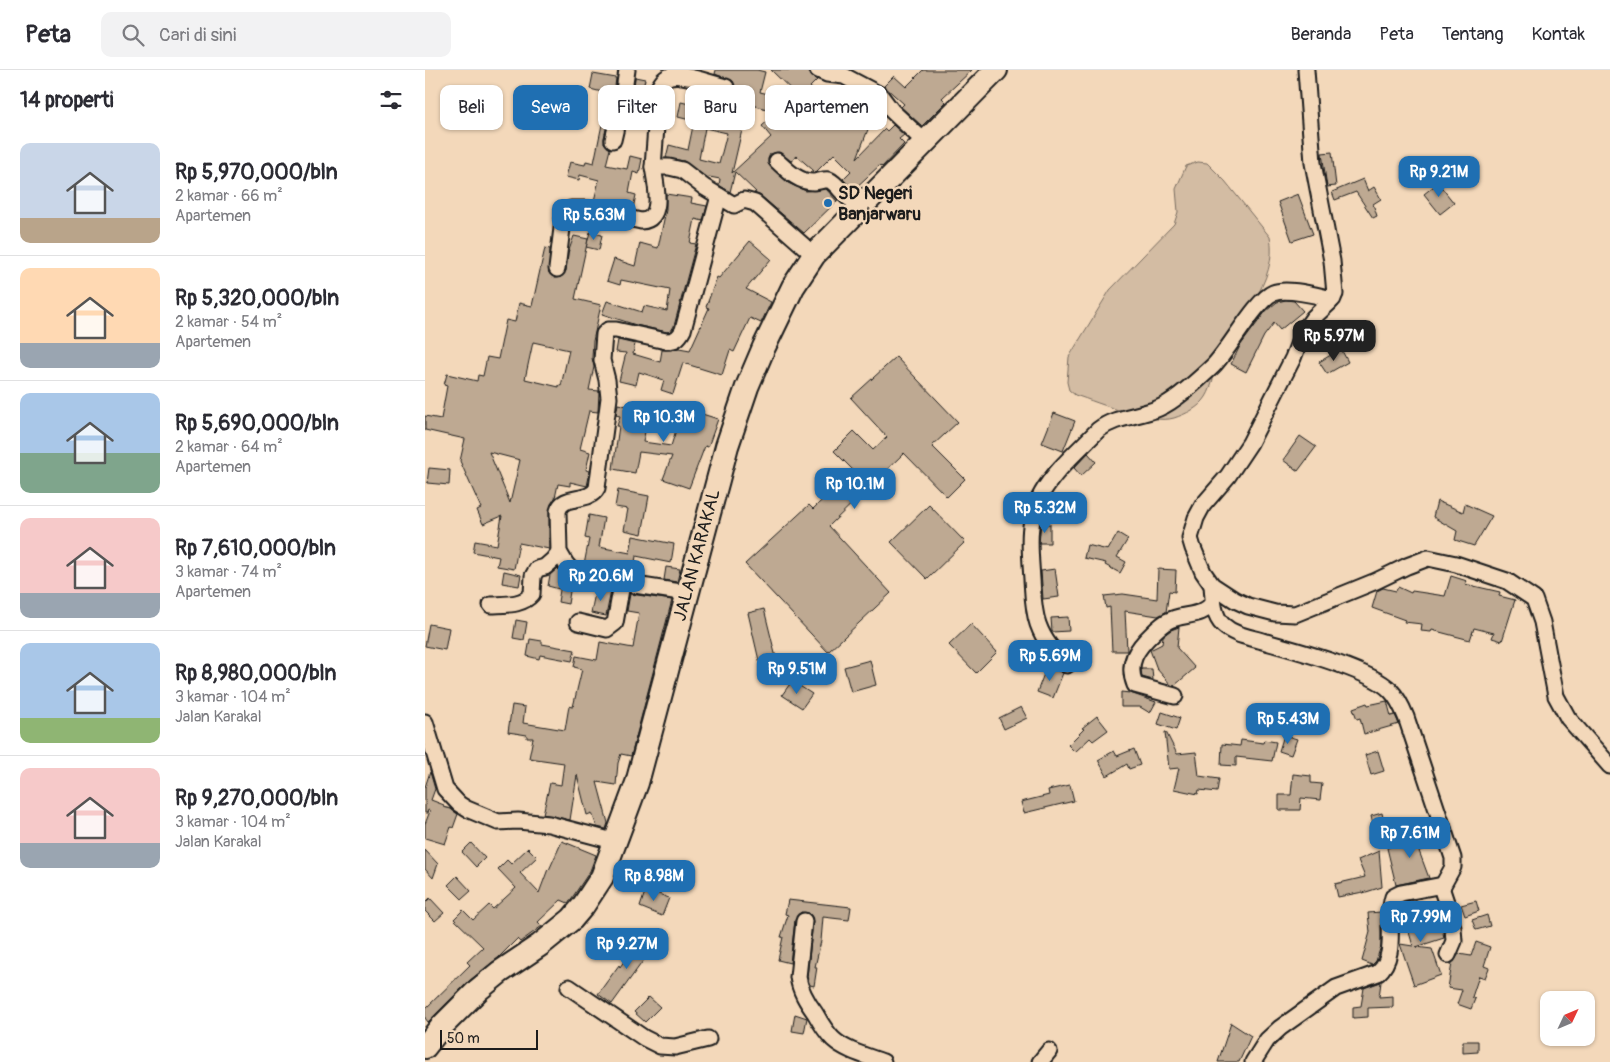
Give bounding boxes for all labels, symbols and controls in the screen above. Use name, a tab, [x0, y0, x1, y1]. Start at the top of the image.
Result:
search box	[101, 12, 451, 57]
text: Peta	[25, 20, 71, 49]
icon: search	[119, 21, 147, 49]
text: Cari di sini	[159, 23, 236, 47]
text: Beranda	[1291, 23, 1351, 46]
text: Peta	[1379, 23, 1414, 46]
text: Tentang	[1442, 23, 1504, 46]
text: Kontak	[1532, 23, 1585, 46]
chip: Beli	[440, 85, 503, 130]
chip: Sewa	[513, 85, 588, 130]
chip: Filter	[598, 85, 675, 130]
chip: Baru	[685, 85, 755, 130]
chip: Apartemen	[765, 85, 887, 130]
icon: filters	[377, 86, 405, 114]
text: 14 properti	[20, 87, 113, 114]
pin: Rp 9.21M	[1387, 156, 1491, 198]
text: Rp 5,970,000/bln	[175, 159, 338, 186]
text: Rp 9.21M	[1410, 162, 1468, 182]
icon: home	[60, 163, 120, 223]
place label: SD Negeri Banjarwaru	[838, 182, 921, 226]
text: 2 kamar · 66 m²	[175, 186, 283, 206]
marker: SD Negeri Banjarwaru	[822, 197, 834, 209]
pin: Rp 5.63M	[542, 198, 646, 241]
text: Rp 5.63M	[563, 205, 625, 225]
text: Apartemen	[175, 206, 251, 226]
text: Rp 5,320,000/bln	[175, 285, 339, 312]
icon: home	[60, 288, 120, 348]
text: 2 kamar · 54 m²	[175, 312, 282, 332]
pin: Rp 5.97M	[1282, 320, 1386, 362]
text: Rp 5.97M	[1304, 326, 1364, 346]
text: Apartemen	[175, 332, 251, 352]
pin: Rp 10.3M	[612, 400, 716, 443]
text: Rp 10.3M	[633, 407, 695, 427]
text: Rp 5,690,000/bln	[175, 410, 339, 437]
icon: home	[60, 413, 120, 473]
text: 2 kamar · 64 m²	[175, 437, 283, 457]
text: Apartemen	[175, 457, 251, 477]
pin: Rp 10.1M	[803, 468, 907, 510]
text: Rp 10.1M	[826, 474, 884, 494]
street label: JALAN KARAKAL	[668, 487, 726, 623]
pin: Rp 5.32M	[993, 492, 1097, 534]
text: Rp 5.32M	[1014, 498, 1076, 518]
text: Rp 7,610,000/bln	[175, 535, 336, 562]
icon: home	[60, 538, 120, 598]
pin: Rp 20.6M	[549, 560, 653, 602]
text: 3 kamar · 74 m²	[175, 562, 282, 582]
text: Rp 20.6M	[569, 566, 633, 586]
text: Apartemen	[175, 582, 251, 602]
pin: Rp 5.69M	[998, 640, 1102, 682]
text: Rp 5.69M	[1019, 646, 1081, 666]
pin: Rp 9.51M	[745, 652, 849, 695]
text: Rp 9.51M	[768, 659, 826, 679]
text: Rp 8,980,000/bln	[175, 660, 336, 687]
icon: home	[60, 663, 120, 723]
text: 3 kamar · 104 m²	[175, 687, 291, 707]
pin: Rp 5.43M	[1236, 702, 1340, 745]
text: Jalan Karakal	[175, 707, 262, 727]
text: Rp 5.43M	[1257, 709, 1319, 729]
text: Rp 9,270,000/bln	[175, 785, 338, 812]
icon: home	[60, 788, 120, 848]
text: 3 kamar · 104 m²	[175, 812, 291, 832]
pin: Rp 7.61M	[1358, 816, 1462, 859]
text: Rp 7.61M	[1380, 823, 1440, 843]
text: Jalan Karakal	[175, 832, 262, 852]
pin: Rp 8.98M	[602, 860, 706, 902]
text: Rp 8.98M	[624, 866, 684, 886]
pin: Rp 7.99M	[1369, 900, 1473, 943]
text: Rp 7.99M	[1391, 907, 1451, 927]
pin: Rp 9.27M	[575, 928, 679, 970]
text: Rp 9.27M	[597, 934, 657, 954]
north arrow	[1540, 991, 1595, 1046]
map controls	[1540, 991, 1595, 1046]
scale bar	[440, 1027, 537, 1050]
text: 50 m	[447, 1030, 480, 1047]

